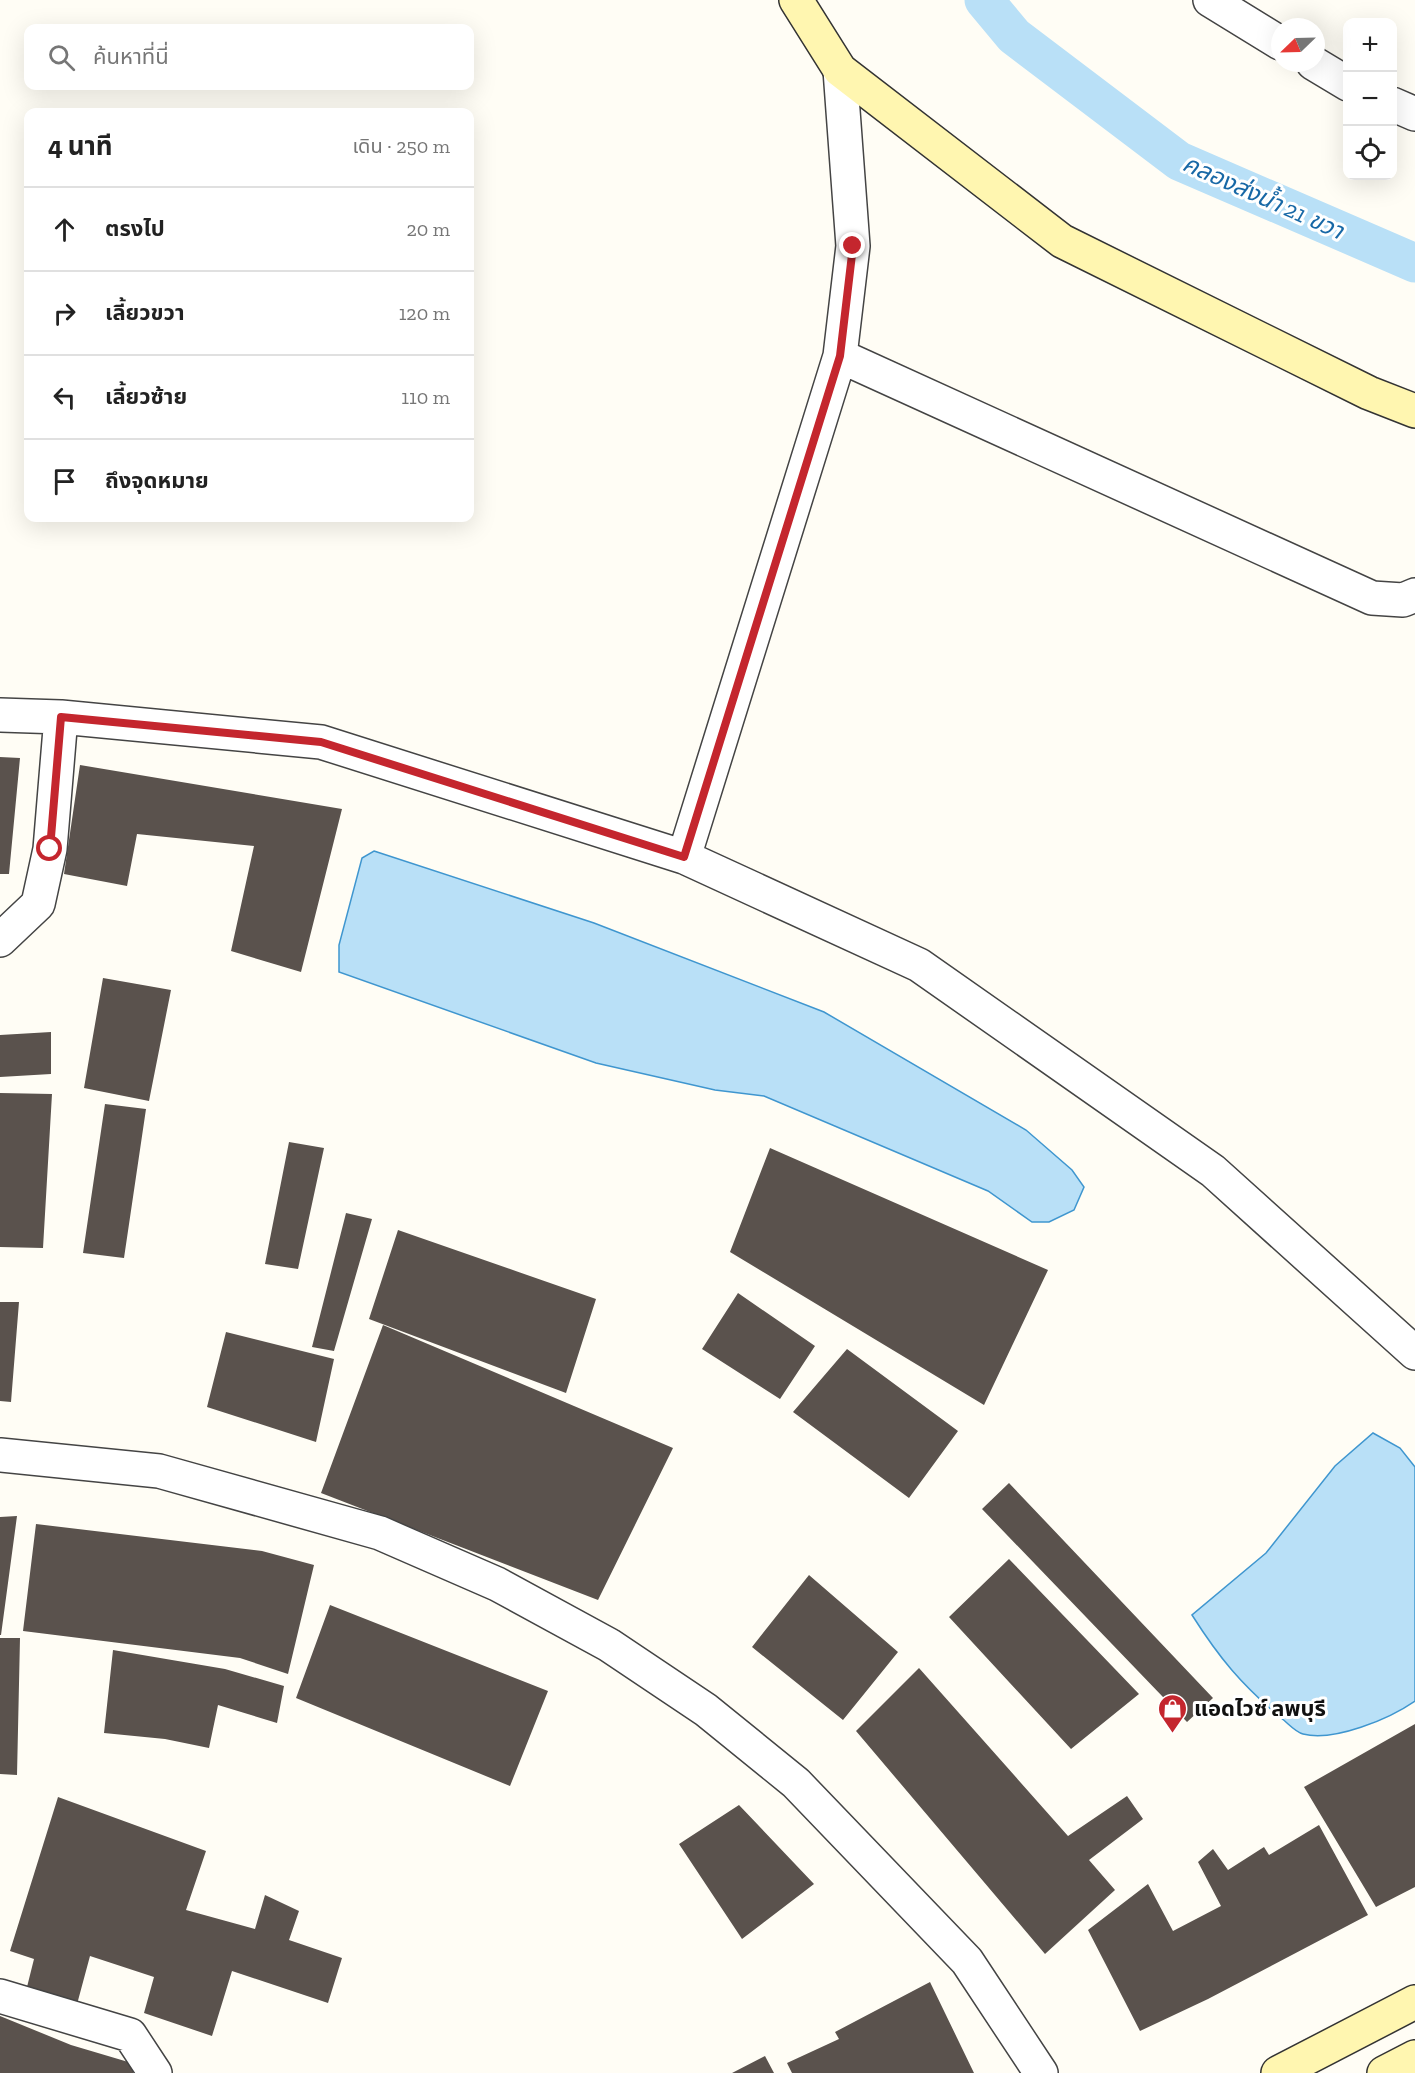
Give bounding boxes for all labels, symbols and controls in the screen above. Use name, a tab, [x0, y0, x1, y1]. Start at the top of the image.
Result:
north arrow	[1271, 18, 1325, 72]
map controls	[1343, 18, 1397, 180]
button: +	[1343, 18, 1397, 72]
search box	[24, 24, 474, 90]
icon: search	[45, 41, 78, 74]
text: ค้นหาที่นี่	[93, 43, 169, 70]
button: −	[1343, 72, 1397, 126]
button: locate	[1343, 126, 1397, 180]
text: 4 นาที	[48, 130, 113, 162]
text: เดิน · 250 m	[352, 134, 450, 158]
water label: คลองส่งน้ำ 21 ขวา	[1178, 146, 1350, 245]
icon: ahead	[48, 213, 81, 246]
text: ตรงไป	[105, 215, 165, 242]
text: 20 m	[406, 217, 450, 241]
route end	[839, 232, 865, 258]
icon: right	[48, 297, 81, 330]
text: เลี้ยวขวา	[105, 299, 185, 326]
text: 120 m	[399, 301, 450, 325]
icon: left	[48, 381, 81, 414]
text: เลี้ยวซ้าย	[105, 383, 187, 410]
text: 110 m	[401, 385, 450, 409]
icon: arrive	[48, 465, 81, 498]
text: ถึงจุดหมาย	[105, 467, 209, 494]
route start	[36, 835, 62, 861]
shop icon: แอดไวซ์ ลพบุรี	[1157, 1692, 1189, 1734]
place label: แอดไวซ์ ลพบุรี	[1194, 1695, 1326, 1722]

